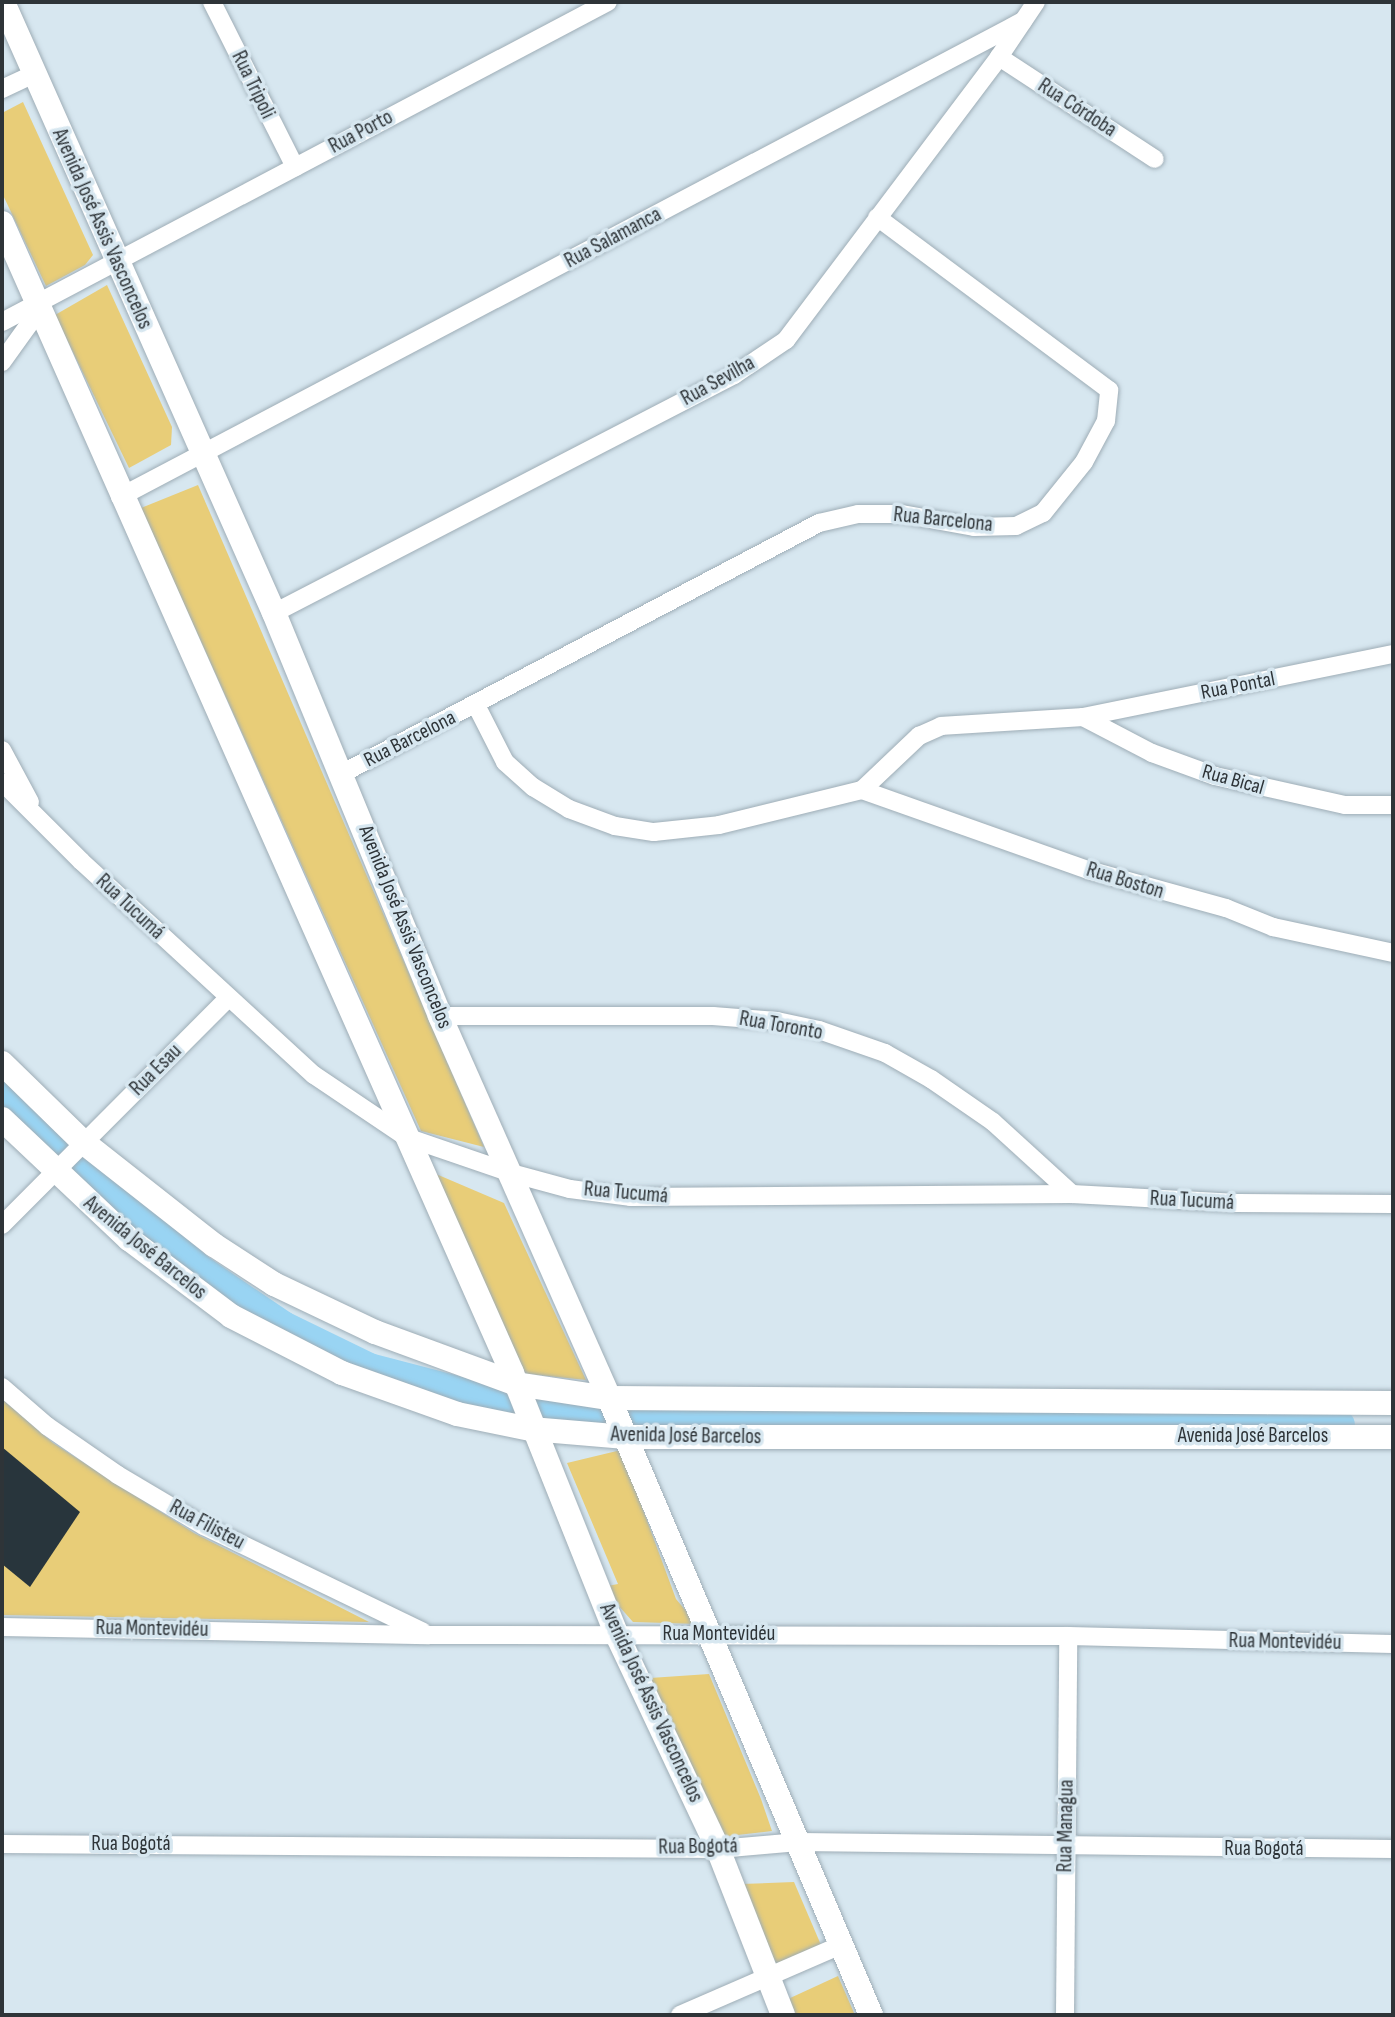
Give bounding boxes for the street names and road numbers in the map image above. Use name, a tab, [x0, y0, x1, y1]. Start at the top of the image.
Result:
street label: Rua Tripoli	[226, 47, 280, 123]
street label: Rua Córdoba	[1033, 73, 1121, 143]
street label: Rua Porto	[325, 105, 397, 159]
street label: Avenida José Assis Vasconcelos	[46, 125, 158, 333]
street label: Rua Salamanca	[560, 202, 666, 274]
street label: Rua Sevilha	[677, 351, 759, 411]
street label: Rua Barcelona	[892, 502, 994, 538]
street label: Rua Pontal	[1199, 666, 1277, 706]
street label: Rua Barcelona	[360, 705, 460, 773]
street label: Rua Bical	[1199, 759, 1267, 801]
street label: Avenida José Assis Vasconcelos	[353, 822, 457, 1032]
street label: Rua Boston	[1083, 857, 1167, 905]
street label: Rua Tucumá	[91, 869, 169, 945]
street label: Rua Toronto	[737, 1006, 825, 1046]
street label: Rua Esau	[125, 1039, 187, 1101]
street label: Rua Tucumá	[583, 1177, 669, 1209]
street label: Rua Tucumá	[1149, 1186, 1235, 1216]
street label: Avenida José Barcelos	[79, 1191, 211, 1305]
street label: Avenida José Barcelos	[610, 1422, 762, 1450]
street label: Avenida José Barcelos	[1178, 1423, 1328, 1449]
street label: Rua Filisteu	[165, 1495, 249, 1555]
street label: Avenida José Assis Vasconcelos	[594, 1600, 708, 1806]
street label: Rua Montevidéu	[95, 1615, 209, 1643]
street label: Rua Montevidéu	[663, 1621, 775, 1647]
street label: Rua Montevidéu	[1228, 1628, 1342, 1656]
street label: Rua Managua	[1053, 1779, 1079, 1873]
street label: Rua Bogotá	[91, 1831, 171, 1857]
street label: Rua Bogotá	[658, 1834, 738, 1860]
street label: Rua Bogotá	[1224, 1836, 1304, 1862]

